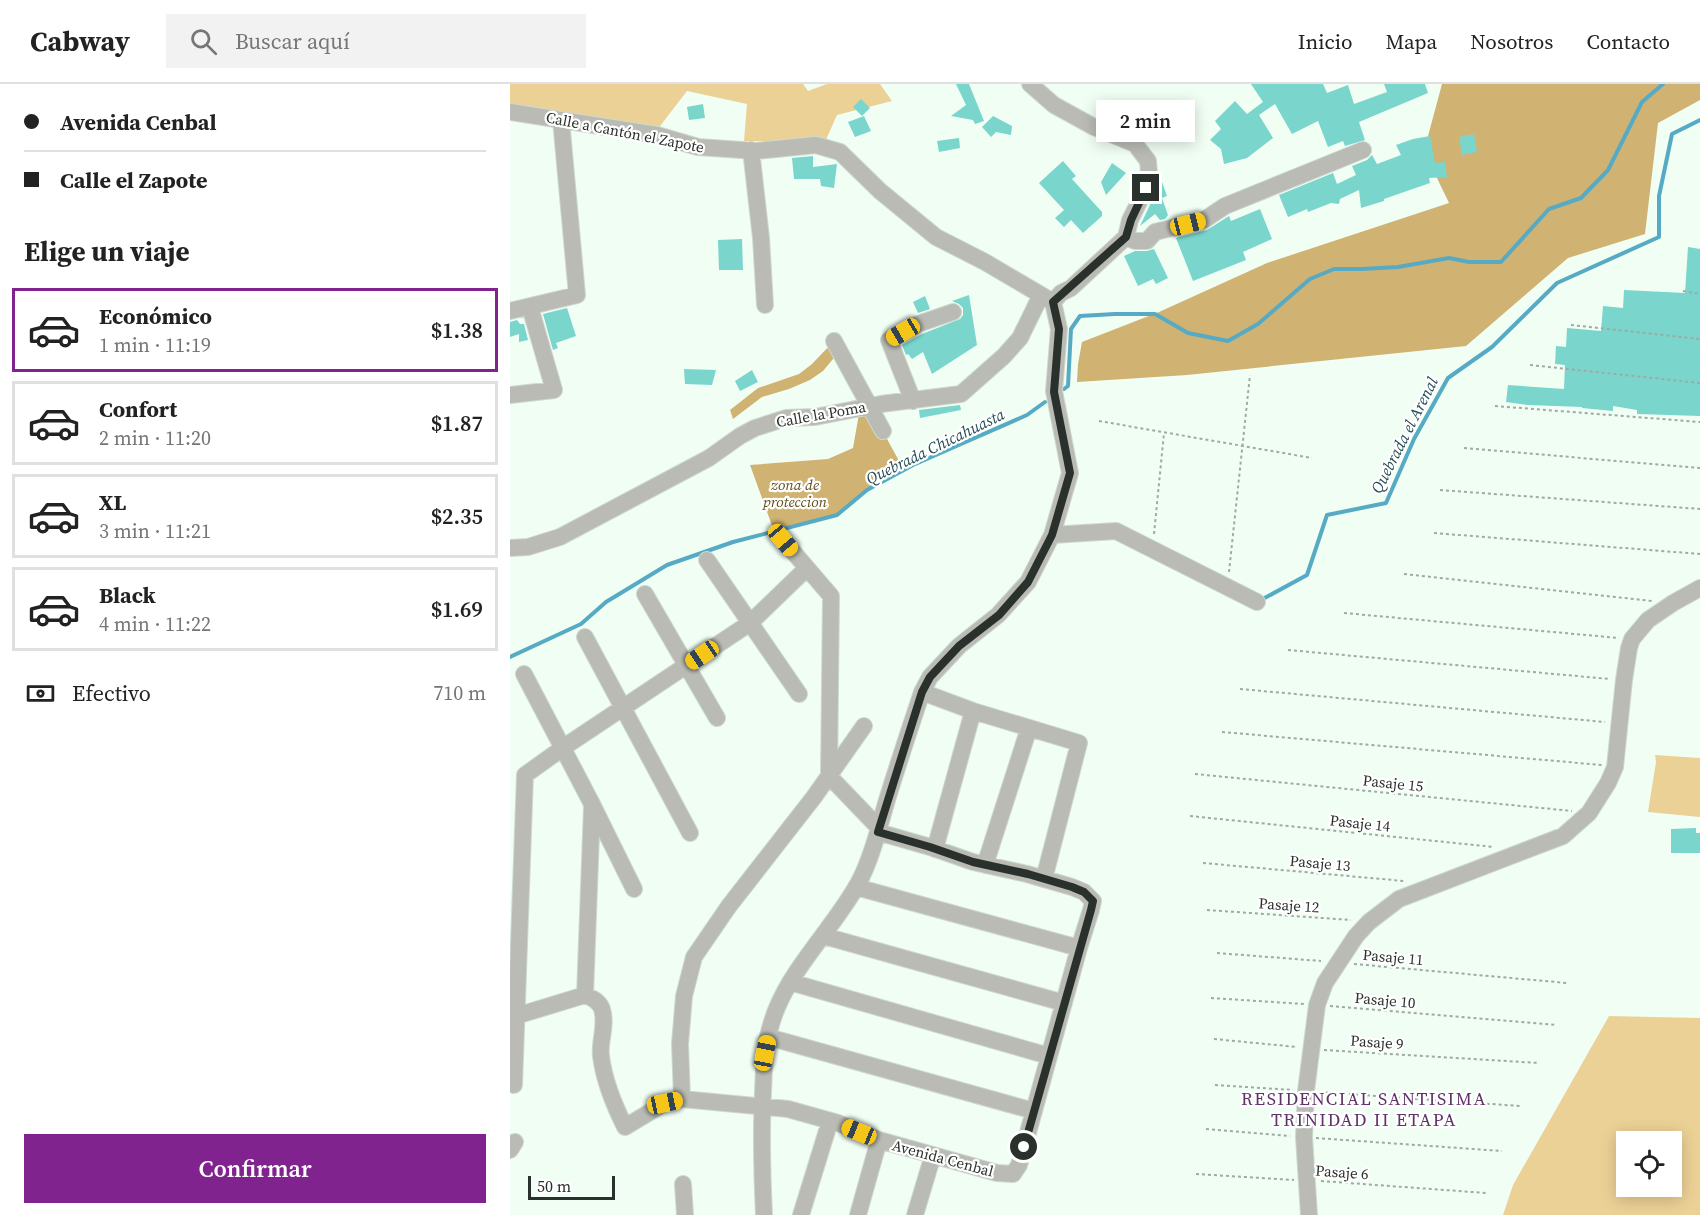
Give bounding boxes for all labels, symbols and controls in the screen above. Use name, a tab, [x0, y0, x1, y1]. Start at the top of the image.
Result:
search box	[166, 14, 586, 68]
text: Cabway	[30, 22, 130, 60]
icon: search	[187, 25, 220, 58]
text: Buscar aquí	[235, 26, 350, 56]
text: Inicio	[1298, 27, 1352, 56]
text: Mapa	[1385, 27, 1437, 56]
text: Nosotros	[1470, 27, 1553, 56]
text: Contacto	[1586, 27, 1670, 56]
callout: 2 min	[1096, 101, 1196, 143]
street label: Calle a Cantón el Zapote	[544, 106, 706, 158]
text: Avenida Cenbal	[60, 107, 216, 137]
text: 2 min	[1120, 107, 1171, 135]
text: Calle el Zapote	[60, 165, 208, 195]
route end	[1132, 174, 1159, 201]
car	[1168, 211, 1208, 237]
text: Elige un viaje	[24, 233, 190, 270]
text: Económico	[99, 301, 212, 331]
icon: car	[27, 303, 81, 357]
text: $1.38	[431, 315, 483, 345]
car	[883, 315, 923, 349]
text: 1 min · 11:19	[99, 331, 211, 359]
water label: Quebrada el Arenal	[1365, 373, 1443, 497]
text: Confort	[99, 394, 177, 424]
icon: car	[27, 396, 81, 450]
street label: Calle la Poma	[775, 396, 868, 432]
water label: Quebrada Chicahuasta	[862, 403, 1009, 489]
text: $1.87	[431, 408, 483, 438]
text: 2 min · 11:20	[99, 424, 211, 452]
park label: zona de proteccion	[761, 474, 828, 512]
text: XL	[99, 487, 126, 517]
icon: car	[27, 489, 81, 543]
text: $2.35	[431, 501, 483, 531]
text: 3 min · 11:21	[99, 517, 211, 545]
car	[765, 520, 801, 560]
text: Black	[99, 580, 156, 610]
icon: car	[27, 582, 81, 636]
text: $1.69	[431, 594, 483, 624]
text: 4 min · 11:22	[99, 610, 211, 638]
car	[682, 637, 722, 673]
icon: cash	[24, 677, 57, 710]
text: Efectivo	[72, 678, 151, 708]
text: 710 m	[433, 679, 486, 707]
street label: Pasaje 15	[1362, 769, 1424, 797]
street label: Pasaje 14	[1329, 809, 1392, 837]
street label: Pasaje 13	[1289, 850, 1351, 876]
street label: Pasaje 12	[1258, 892, 1320, 918]
street label: Pasaje 11	[1362, 944, 1424, 970]
street label: Pasaje 10	[1354, 987, 1416, 1013]
street label: Pasaje 9	[1350, 1030, 1404, 1054]
car	[753, 1034, 777, 1072]
district label: RESIDENCIAL SANTISIMA TRINIDAD II ETAPA	[1241, 1086, 1487, 1132]
car	[646, 1090, 684, 1116]
car	[839, 1117, 879, 1147]
map controls	[1616, 1131, 1682, 1197]
button: locate	[1616, 1131, 1682, 1197]
route start	[1010, 1133, 1037, 1160]
button: Confirmar	[24, 1134, 486, 1203]
street label: Avenida Cenbal	[890, 1134, 996, 1182]
street label: Pasaje 6	[1315, 1160, 1369, 1184]
scale bar	[528, 1173, 615, 1200]
text: 50 m	[537, 1175, 571, 1197]

